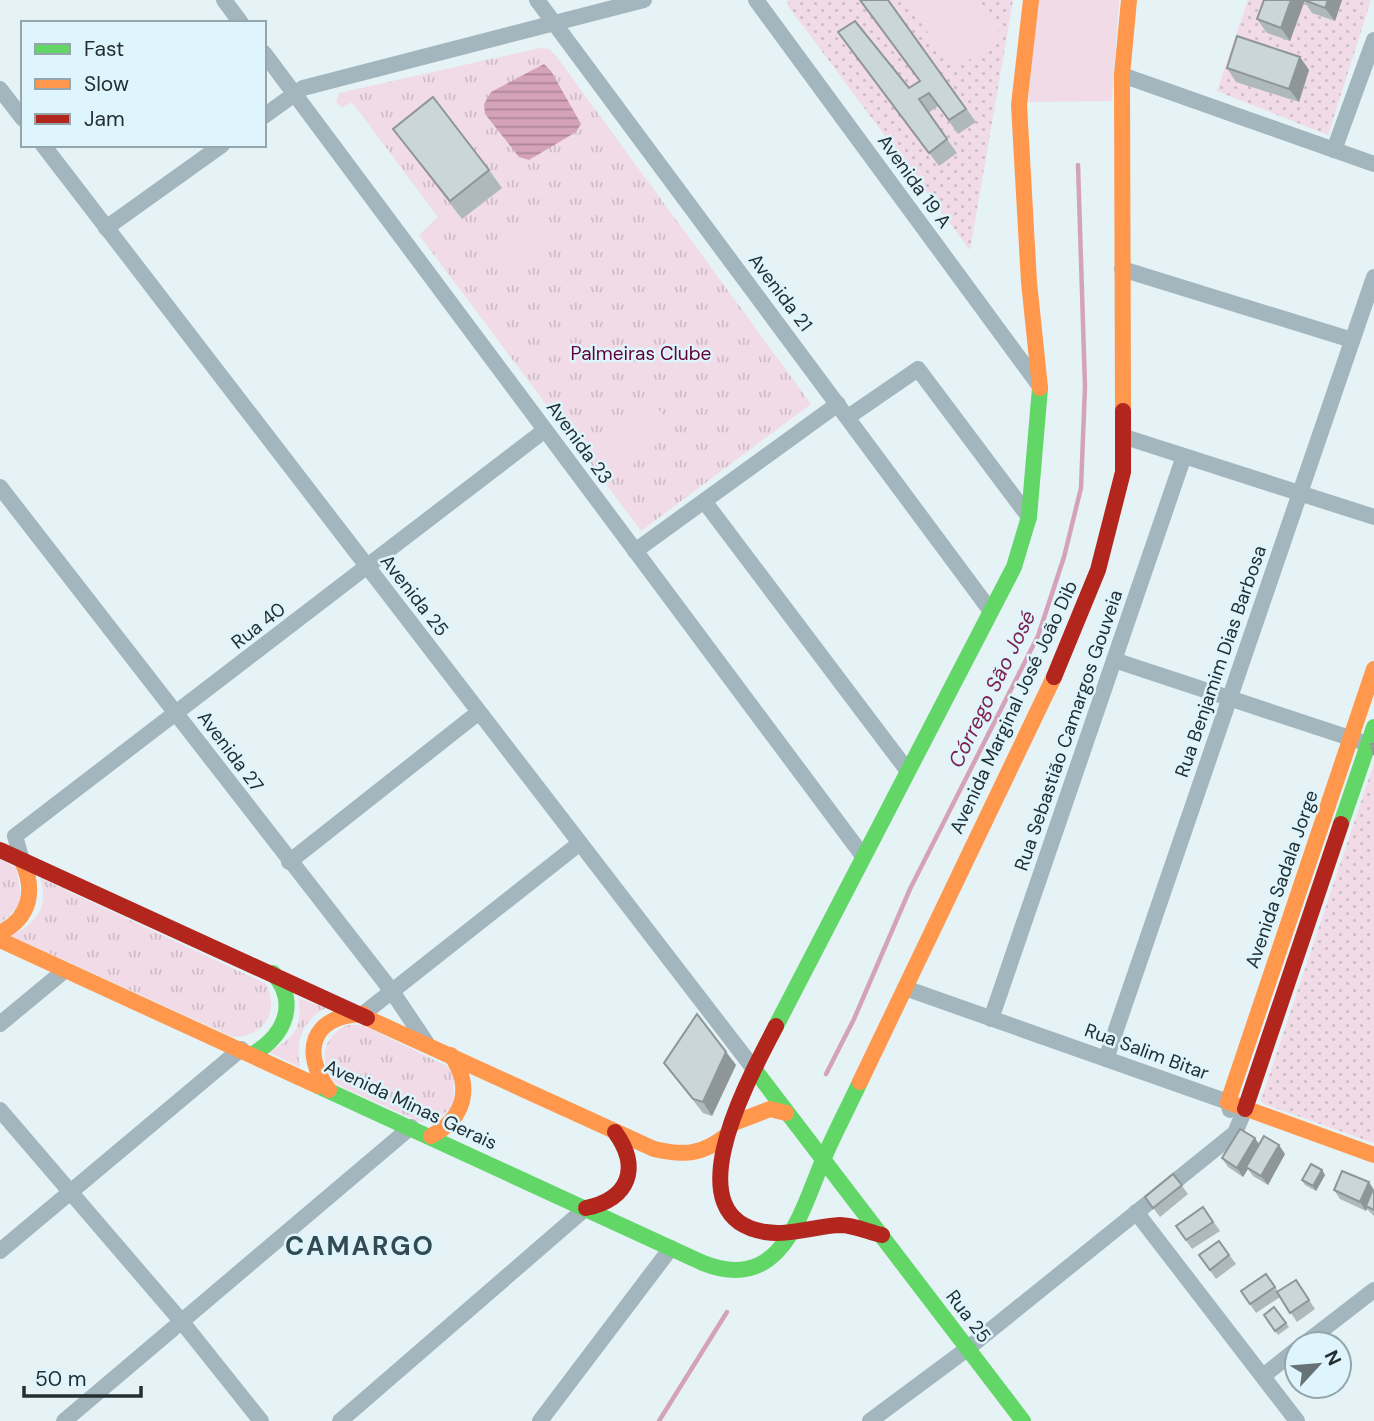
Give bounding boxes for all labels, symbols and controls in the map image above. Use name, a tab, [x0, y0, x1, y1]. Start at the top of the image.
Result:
legend	[21, 21, 266, 147]
text: Fast	[84, 35, 124, 63]
text: Slow	[84, 70, 129, 98]
text: Jam	[84, 105, 125, 133]
street label: Avenida 19 A	[872, 129, 957, 234]
street label: Avenida 21	[743, 248, 818, 336]
park label: Palmeiras Clube	[571, 341, 711, 366]
street label: Avenida 23	[541, 396, 618, 489]
street label: Rua Benjamim Dias Barbosa	[1169, 542, 1272, 780]
street label: Avenida 25	[375, 549, 454, 641]
street label: Avenida Marginal José João Dib	[944, 577, 1083, 838]
street label: Rua Sebastião Camargos Gouveia	[1009, 586, 1128, 874]
street label: Rua 40	[226, 596, 290, 654]
water label: Córrego São José	[942, 606, 1042, 772]
street label: Avenida 27	[192, 706, 269, 797]
street label: Avenida Sadala Jorge	[1239, 787, 1324, 971]
street label: Rua Salim Bitar	[1081, 1017, 1212, 1086]
street label: Avenida Minas Gerais	[320, 1053, 501, 1155]
district label: CAMARGO	[285, 1229, 435, 1263]
street label: Rua 25	[941, 1285, 997, 1348]
north arrow	[1283, 1330, 1353, 1400]
text: N	[1319, 1346, 1347, 1369]
scale bar	[24, 1354, 142, 1398]
text: 50 m	[35, 1365, 86, 1393]

